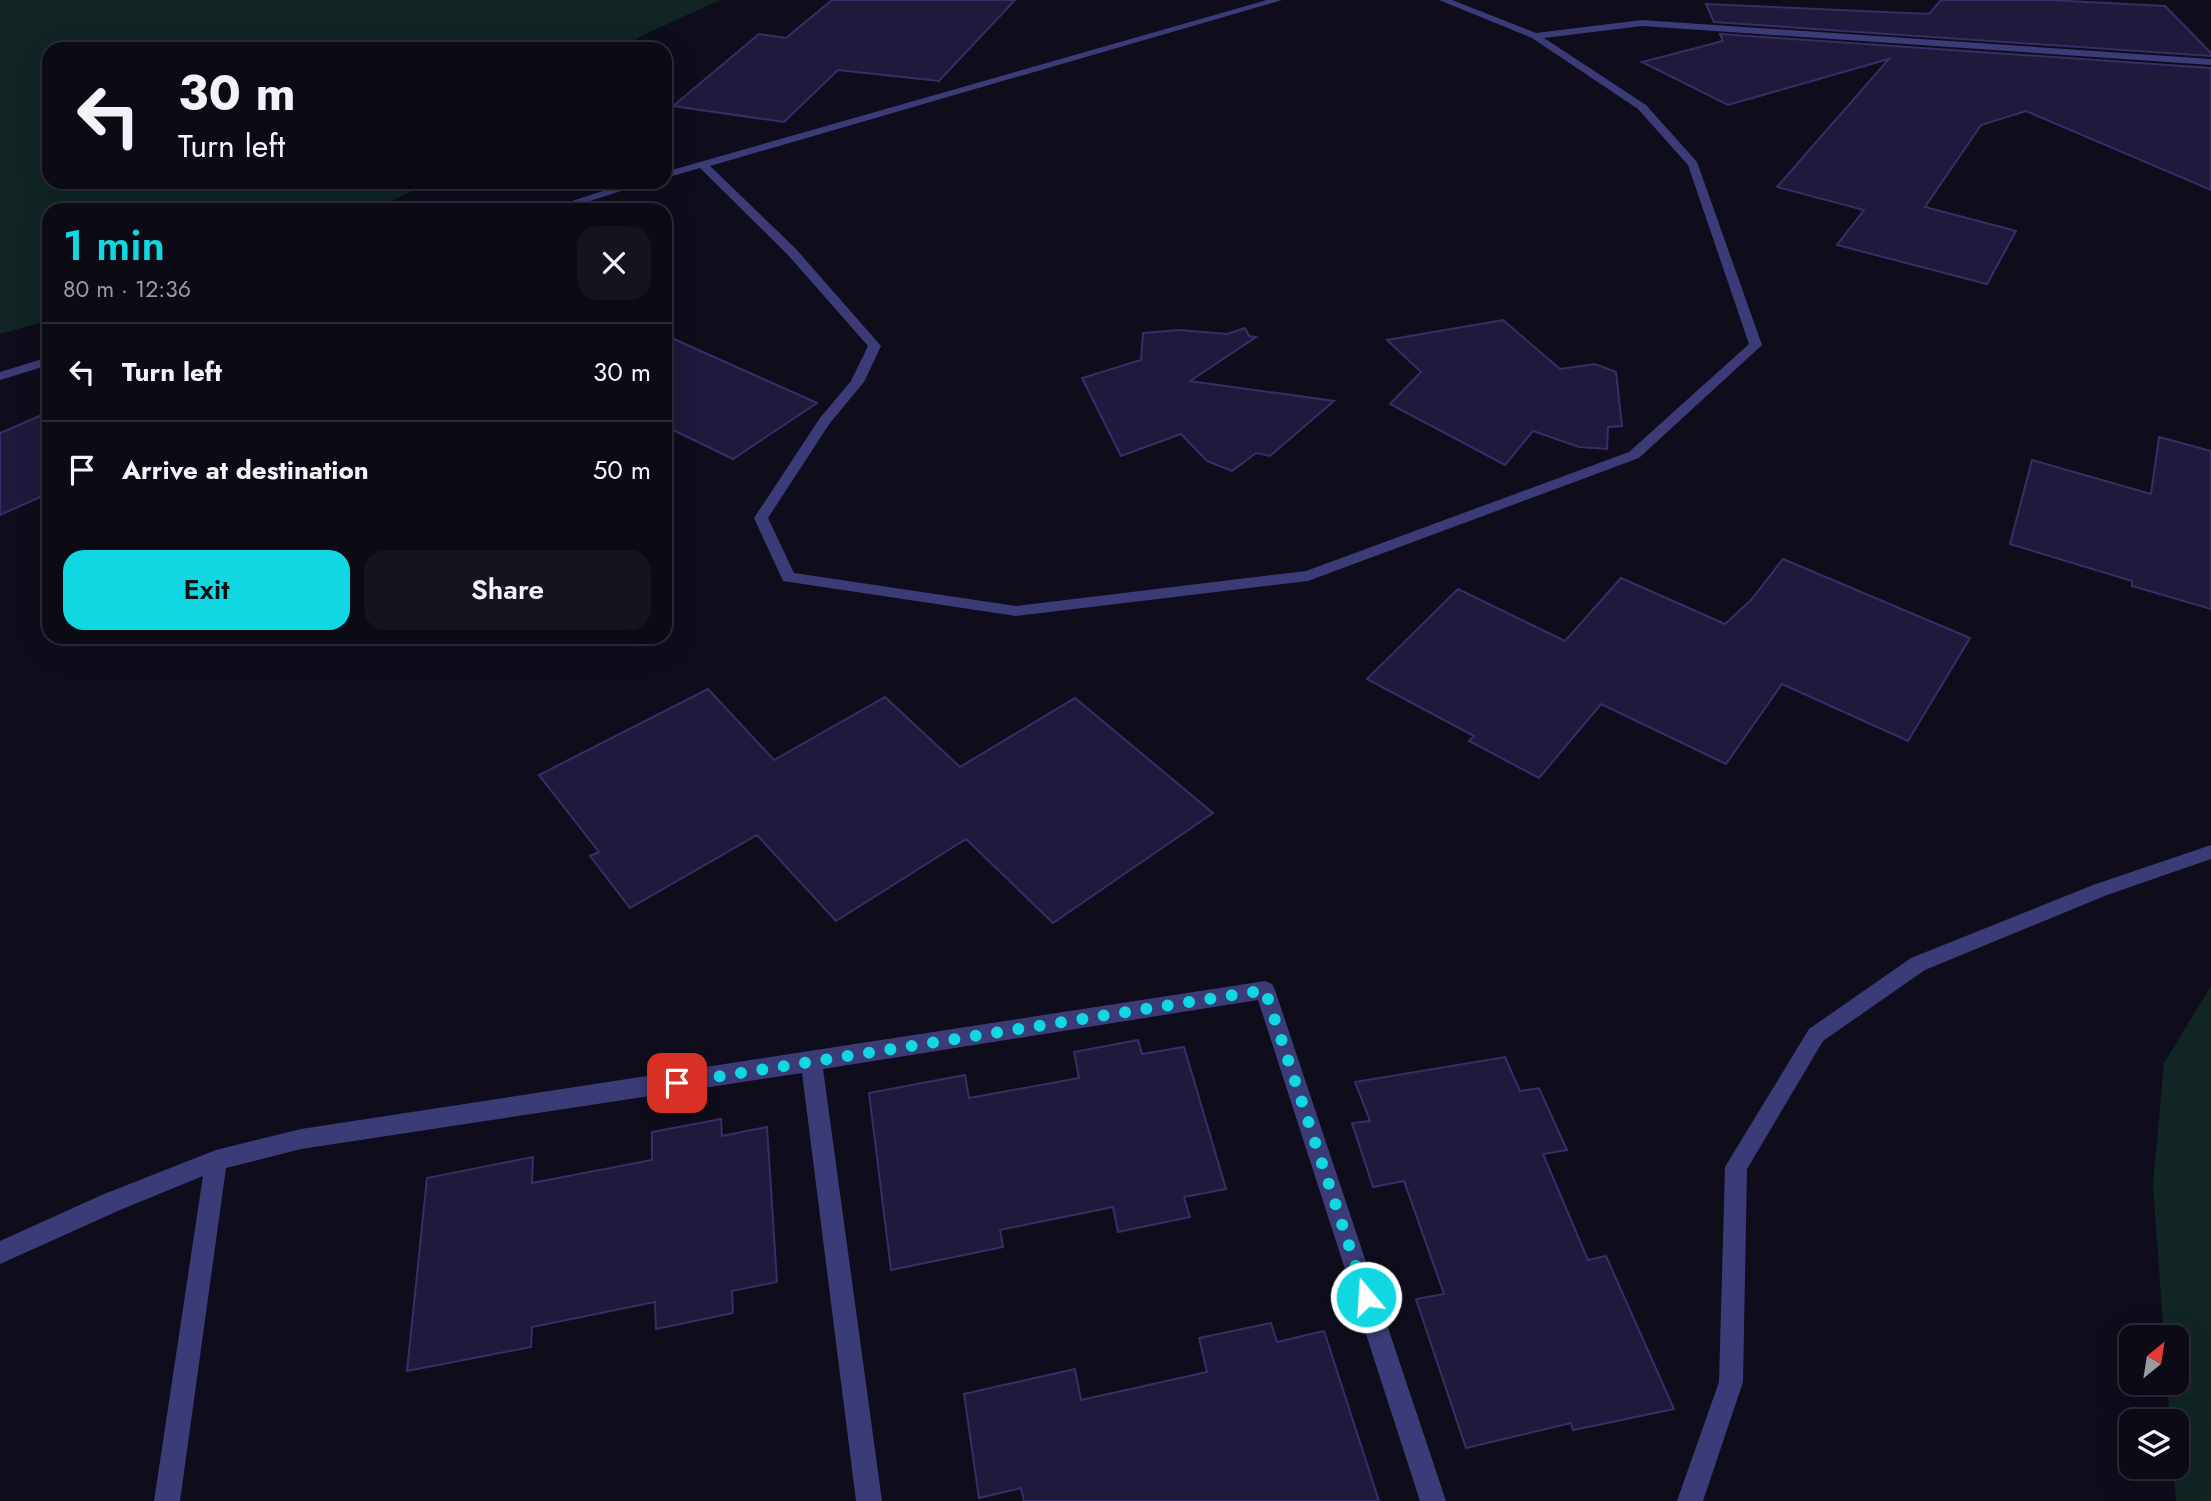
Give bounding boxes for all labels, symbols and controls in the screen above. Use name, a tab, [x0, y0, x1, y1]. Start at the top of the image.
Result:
text: 30 m	[178, 58, 296, 128]
icon: left	[63, 70, 154, 161]
text: Turn left	[178, 123, 285, 169]
text: 1 min	[63, 215, 165, 276]
button: close	[577, 226, 651, 300]
text: 80 m · 12:36	[63, 272, 191, 306]
icon: left	[63, 353, 101, 391]
text: Turn left	[122, 353, 222, 391]
text: 30 m	[593, 353, 651, 391]
icon: arrive	[63, 451, 101, 489]
text: Arrive at destination	[122, 451, 369, 489]
text: 50 m	[593, 451, 651, 489]
button: Exit	[63, 550, 350, 630]
button: Share	[364, 550, 651, 630]
pin	[647, 1053, 707, 1113]
icon: arrive	[658, 1064, 696, 1102]
position arrow	[1329, 1260, 1403, 1334]
north arrow	[2119, 1325, 2189, 1395]
map controls	[2119, 1325, 2189, 1479]
button: layers	[2119, 1409, 2189, 1479]

